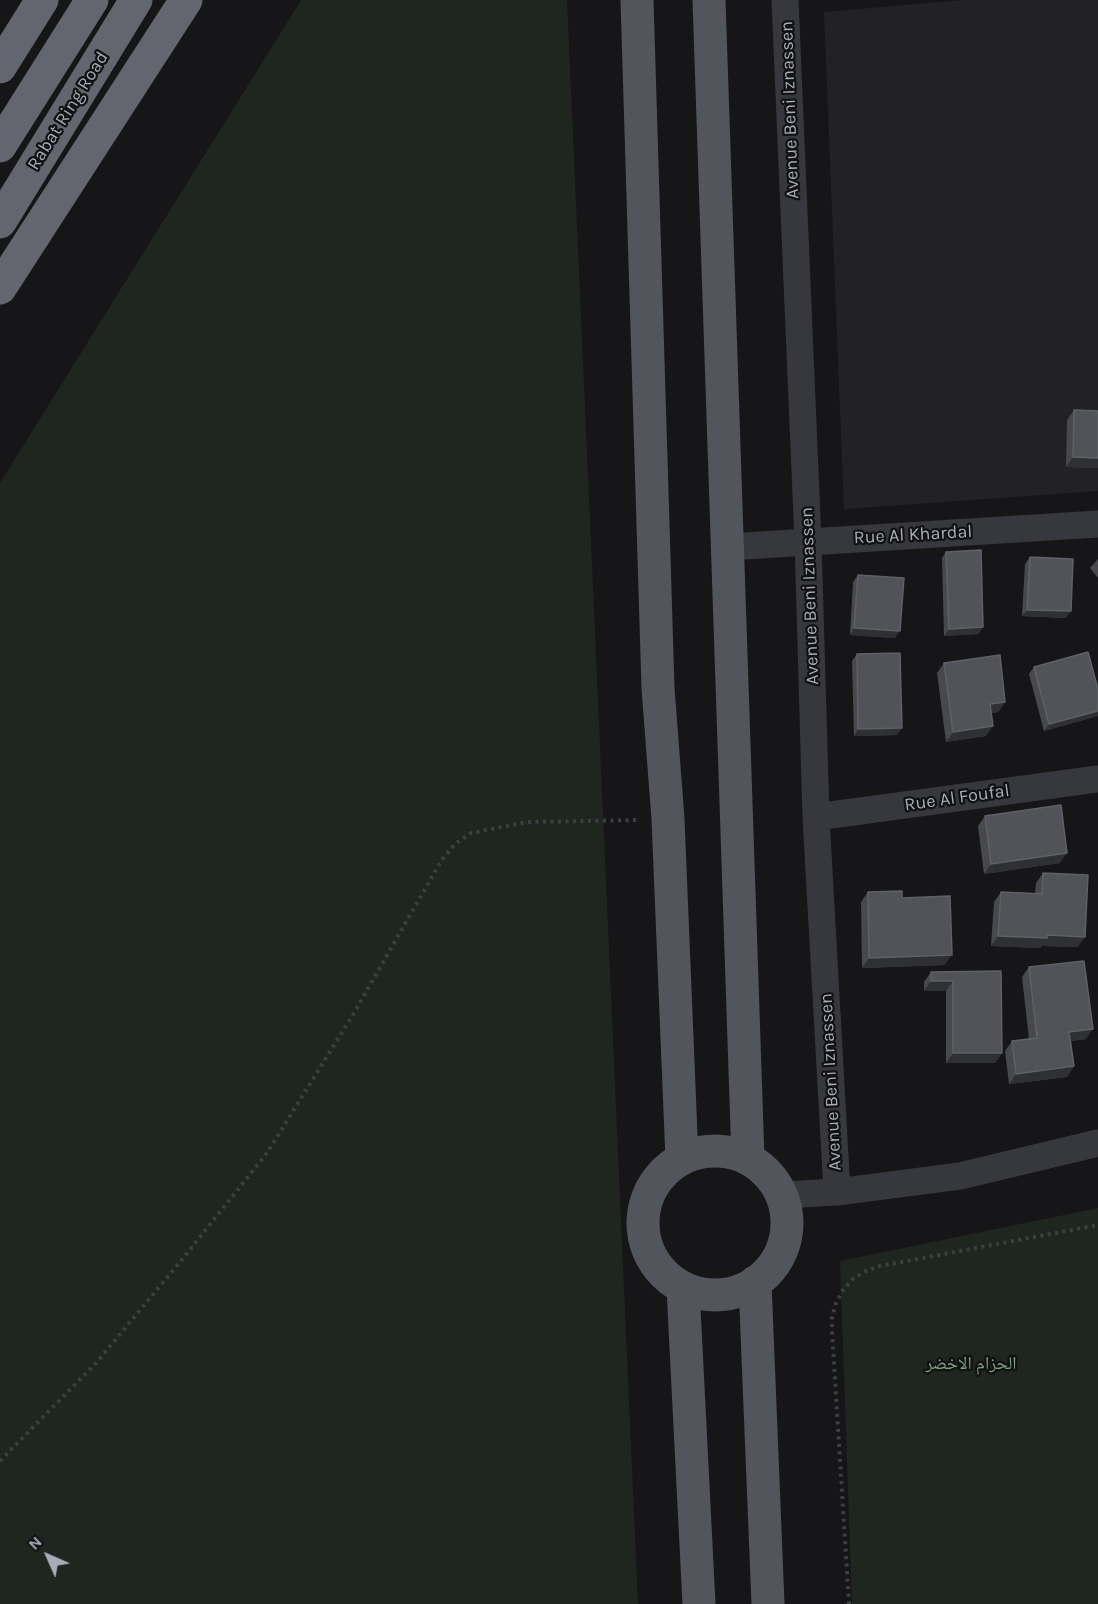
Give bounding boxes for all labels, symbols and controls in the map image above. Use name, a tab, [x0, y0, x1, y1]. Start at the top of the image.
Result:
street label: Avenue Beni Iznassen	[776, 21, 804, 199]
street label: Rabat Ring Road	[23, 48, 113, 174]
street label: Avenue Beni Iznassen	[796, 507, 824, 685]
street label: Rue Al Khardal	[853, 521, 973, 549]
street label: Rue Al Foufal	[903, 780, 1011, 816]
street label: Avenue Beni Iznassen	[816, 993, 846, 1171]
park label: الحزام الاخضر	[925, 1353, 1017, 1375]
north arrow	[18, 1526, 78, 1586]
text: N	[24, 1532, 46, 1554]

